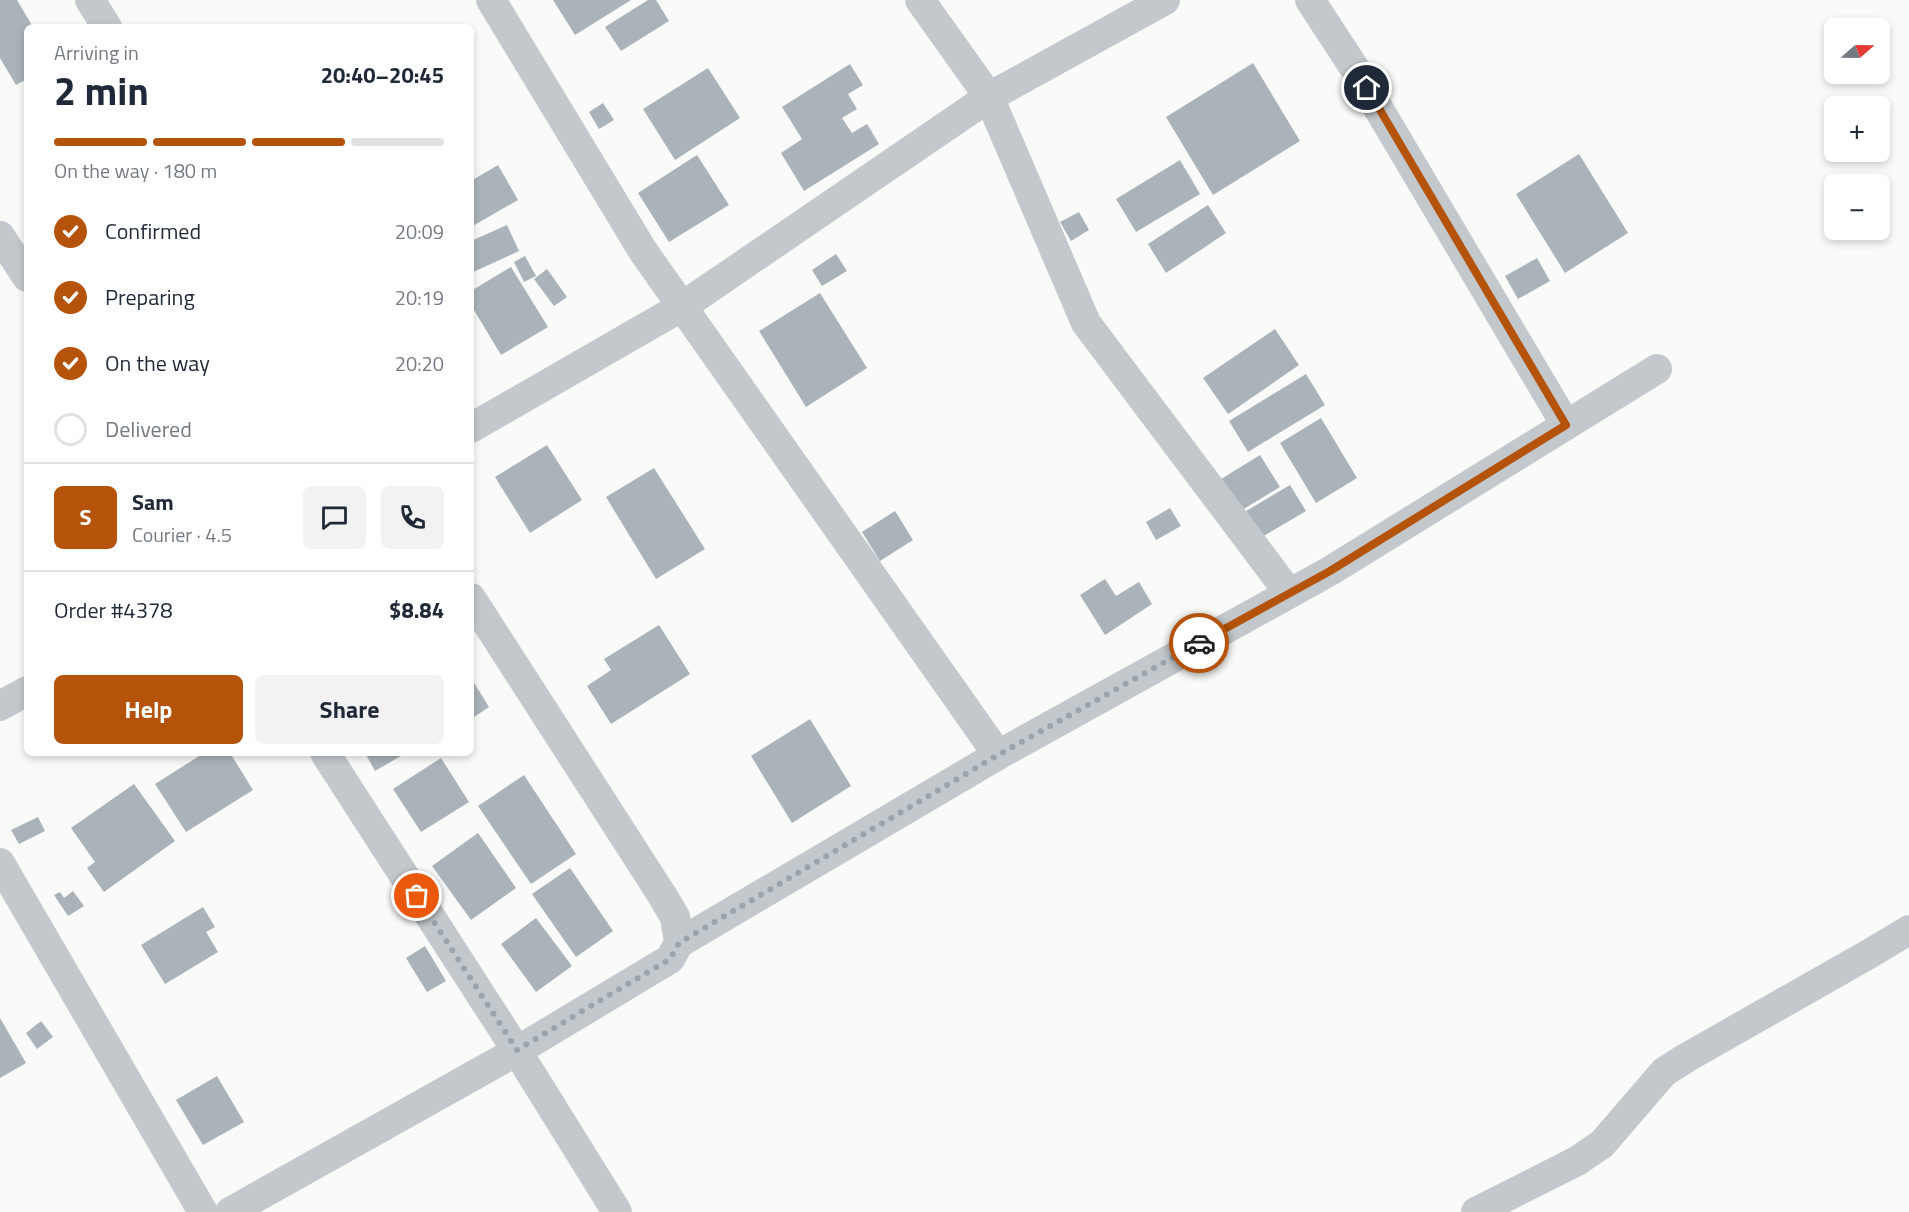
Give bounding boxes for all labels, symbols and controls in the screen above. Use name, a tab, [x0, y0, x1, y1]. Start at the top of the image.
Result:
north arrow	[1824, 18, 1890, 84]
map controls	[1824, 18, 1890, 240]
text: Arriving in	[54, 37, 139, 68]
text: 20:40–20:45	[321, 58, 444, 92]
text: 2 min	[54, 61, 149, 120]
pin	[1341, 62, 1392, 113]
icon: home	[1350, 71, 1383, 104]
button: +	[1824, 96, 1890, 162]
text: On the way · 180 m	[54, 155, 217, 186]
button: −	[1824, 174, 1890, 240]
text: Confirmed	[105, 214, 201, 248]
icon: check	[54, 215, 87, 248]
text: 20:09	[395, 216, 444, 247]
text: Preparing	[105, 280, 195, 314]
icon: check	[54, 281, 87, 314]
text: 20:19	[395, 282, 444, 313]
text: On the way	[105, 346, 210, 380]
icon: check	[54, 347, 87, 380]
text: 20:20	[395, 348, 444, 379]
text: Delivered	[105, 412, 192, 446]
text: Sam	[132, 485, 174, 519]
button: chat	[303, 486, 366, 549]
button: phone	[381, 486, 444, 549]
text: S	[80, 500, 91, 534]
text: Courier · 4.5	[132, 519, 232, 550]
text: Order #4378	[54, 593, 173, 627]
text: $8.84	[389, 593, 444, 627]
courier	[1169, 613, 1229, 673]
icon: car	[1183, 627, 1216, 660]
button: Help	[54, 675, 243, 744]
button: Share	[255, 675, 444, 744]
pin	[391, 870, 442, 921]
icon: bag	[400, 879, 433, 912]

